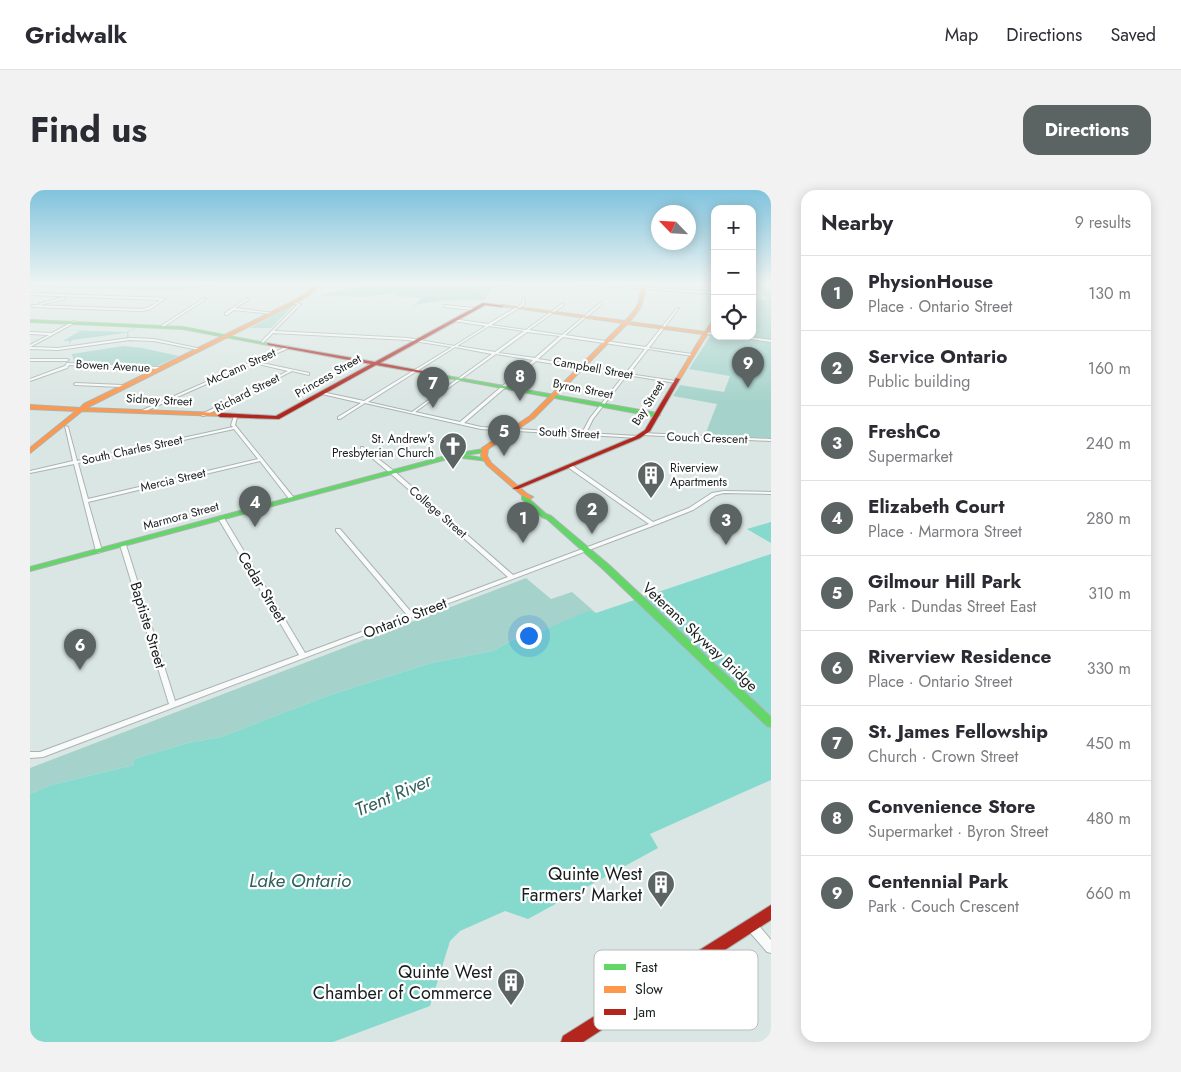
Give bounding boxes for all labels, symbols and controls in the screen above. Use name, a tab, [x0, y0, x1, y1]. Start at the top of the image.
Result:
text: Gridwalk	[25, 17, 127, 52]
text: Map	[945, 22, 978, 48]
text: Directions	[1006, 22, 1082, 48]
text: Saved	[1110, 22, 1156, 48]
text: Find us	[30, 105, 147, 155]
button: Directions	[1023, 105, 1151, 155]
north arrow	[651, 205, 696, 250]
map controls	[711, 205, 756, 340]
button: +	[711, 205, 756, 250]
text: Nearby	[821, 208, 893, 238]
text: 9 results	[1075, 211, 1131, 234]
button: −	[711, 250, 756, 295]
text: PhysionHouse	[868, 268, 993, 295]
text: 1	[833, 282, 841, 305]
text: 130 m	[1088, 282, 1131, 305]
button: locate	[711, 295, 756, 340]
text: Place · Ontario Street	[868, 295, 1012, 318]
text: Service Ontario	[868, 343, 1007, 370]
street label: McCann Street	[203, 344, 279, 390]
pin: 9	[732, 347, 764, 388]
street label: Princess Street	[292, 350, 365, 402]
street label: Campbell Street	[552, 352, 635, 384]
street label: Bowen Avenue	[75, 355, 151, 377]
text: 2	[832, 357, 842, 380]
text: 160 m	[1088, 357, 1131, 380]
pin: 8	[504, 360, 536, 401]
pin: 7	[417, 367, 449, 408]
street label: Richard Street	[211, 369, 283, 417]
text: Public building	[868, 370, 970, 393]
street label: Byron Street	[551, 374, 615, 404]
street label: Bay Street	[627, 377, 669, 429]
street label: Sidney Street	[125, 389, 193, 411]
pin: 5	[488, 415, 520, 456]
text: FreshCo	[868, 418, 941, 445]
street label: South Street	[538, 422, 600, 444]
street label: Couch Crescent	[666, 428, 748, 448]
place label: St. Andrew's Presbyterian Church	[332, 430, 434, 462]
street label: South Charles Street	[80, 431, 184, 469]
church icon: St. Andrew's Presbyterian Church	[438, 431, 468, 470]
text: 3	[832, 432, 842, 455]
text: 240 m	[1086, 432, 1131, 455]
text: Supermarket	[868, 445, 953, 468]
place label: Riverview Apartments	[670, 459, 727, 491]
building icon: Riverview Apartments	[636, 460, 666, 499]
street label: Mercia Street	[138, 464, 208, 496]
street label: College Street	[405, 482, 471, 542]
pin: 4	[239, 486, 271, 527]
pin: 2	[576, 493, 608, 534]
text: Elizabeth Court	[868, 493, 1004, 520]
street label: Marmora Street	[141, 497, 221, 535]
pin: 1	[507, 502, 539, 543]
pin: 3	[710, 504, 742, 545]
text: 4	[831, 507, 843, 530]
text: 280 m	[1086, 507, 1131, 530]
text: Place · Marmora Street	[868, 520, 1022, 543]
street label: Cedar Street	[232, 547, 292, 627]
text: Gilmour Hill Park	[868, 568, 1021, 595]
street label: Veterans Skyway Bridge	[637, 577, 763, 697]
street label: Baptiste Street	[124, 579, 172, 671]
text: 5	[832, 582, 842, 605]
text: 310 m	[1088, 582, 1131, 605]
street label: Ontario Street	[360, 592, 450, 644]
text: Park · Dundas Street East	[868, 595, 1036, 618]
your location	[516, 623, 542, 649]
pin: 6	[64, 629, 96, 670]
text: Riverview Residence	[868, 643, 1051, 670]
text: 6	[832, 657, 842, 680]
text: 330 m	[1087, 657, 1131, 680]
text: Place · Ontario Street	[868, 670, 1012, 693]
text: St. James Fellowship	[868, 718, 1048, 745]
text: 7	[832, 732, 842, 755]
text: 450 m	[1086, 732, 1131, 755]
text: Church · Crown Street	[868, 745, 1018, 768]
water label: Trent River	[350, 766, 437, 823]
text: Convenience Store	[868, 793, 1035, 820]
text: 8	[832, 807, 842, 830]
text: 480 m	[1086, 807, 1131, 830]
text: Supermarket · Byron Street	[868, 820, 1048, 843]
place label: Quinte West Farmers' Market	[521, 861, 643, 908]
water label: Lake Ontario	[249, 867, 351, 894]
text: Centennial Park	[868, 868, 1009, 895]
building icon: Quinte West Farmers' Market	[646, 869, 676, 908]
text: 9	[832, 882, 842, 905]
text: 660 m	[1086, 882, 1131, 905]
text: Park · Couch Crescent	[868, 895, 1019, 918]
legend	[594, 950, 758, 1030]
text: Fast	[635, 957, 658, 977]
place label: Quinte West Chamber of Commerce	[313, 959, 493, 1006]
building icon: Quinte West Chamber of Commerce	[496, 967, 526, 1006]
text: Slow	[635, 979, 663, 999]
text: Jam	[633, 1002, 656, 1022]

